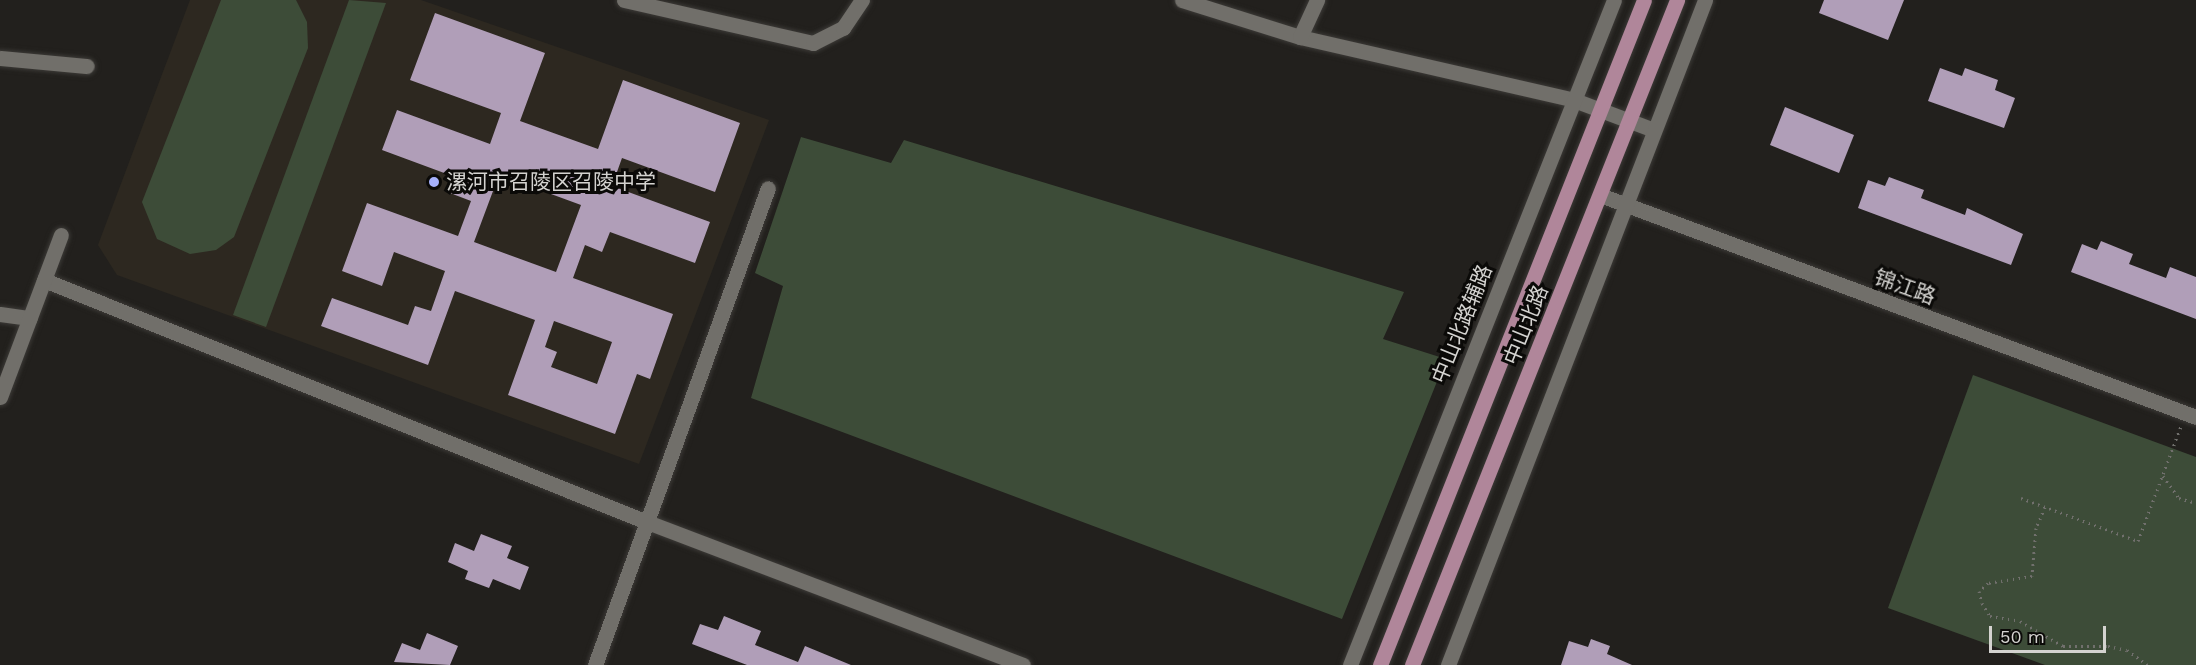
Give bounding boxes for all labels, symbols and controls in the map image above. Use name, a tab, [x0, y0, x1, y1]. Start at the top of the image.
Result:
place label: 漯河市召陵区召陵中学	[446, 169, 656, 195]
marker: 漯河市召陵区召陵中学	[427, 175, 441, 189]
street label: 中山北路辅路	[1427, 261, 1497, 387]
street label: 锦江路	[1871, 264, 1939, 310]
street label: 中山北路	[1499, 281, 1553, 369]
scale bar	[1992, 614, 2109, 652]
text: 50 m	[2000, 626, 2045, 647]

